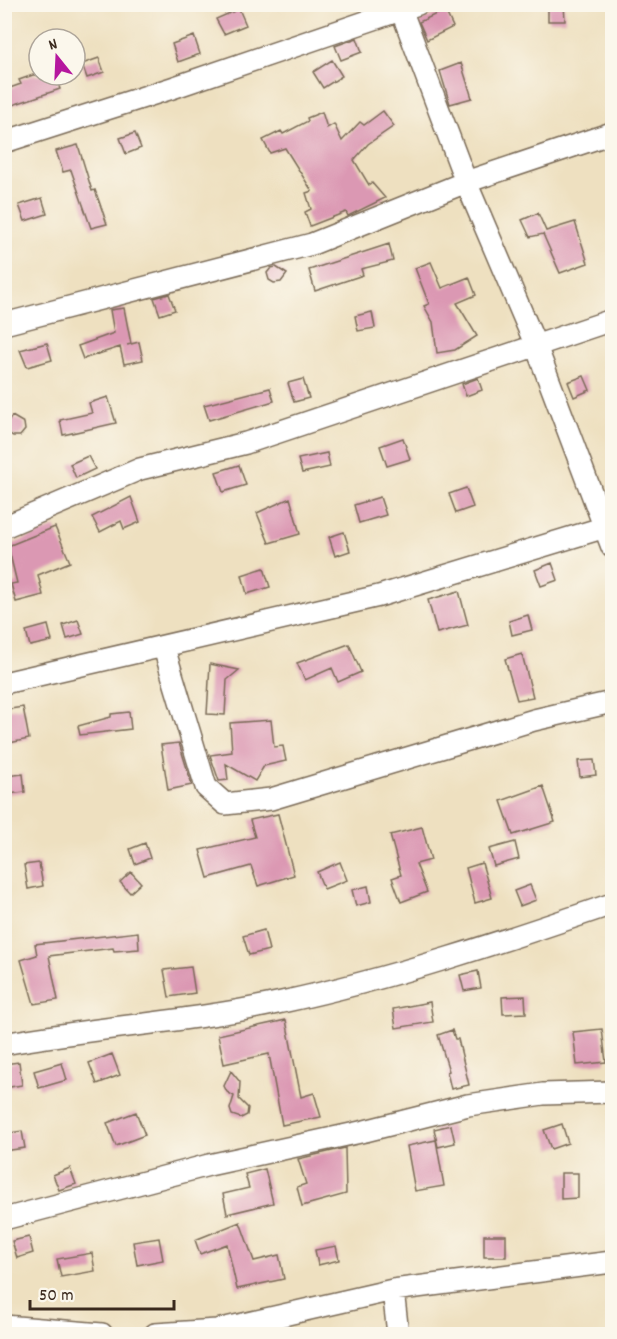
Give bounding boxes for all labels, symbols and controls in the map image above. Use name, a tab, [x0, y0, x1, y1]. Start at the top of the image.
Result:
north arrow	[27, 27, 87, 87]
text: N	[46, 33, 61, 57]
scale bar	[30, 1273, 174, 1311]
text: 50 m	[39, 1284, 74, 1309]

